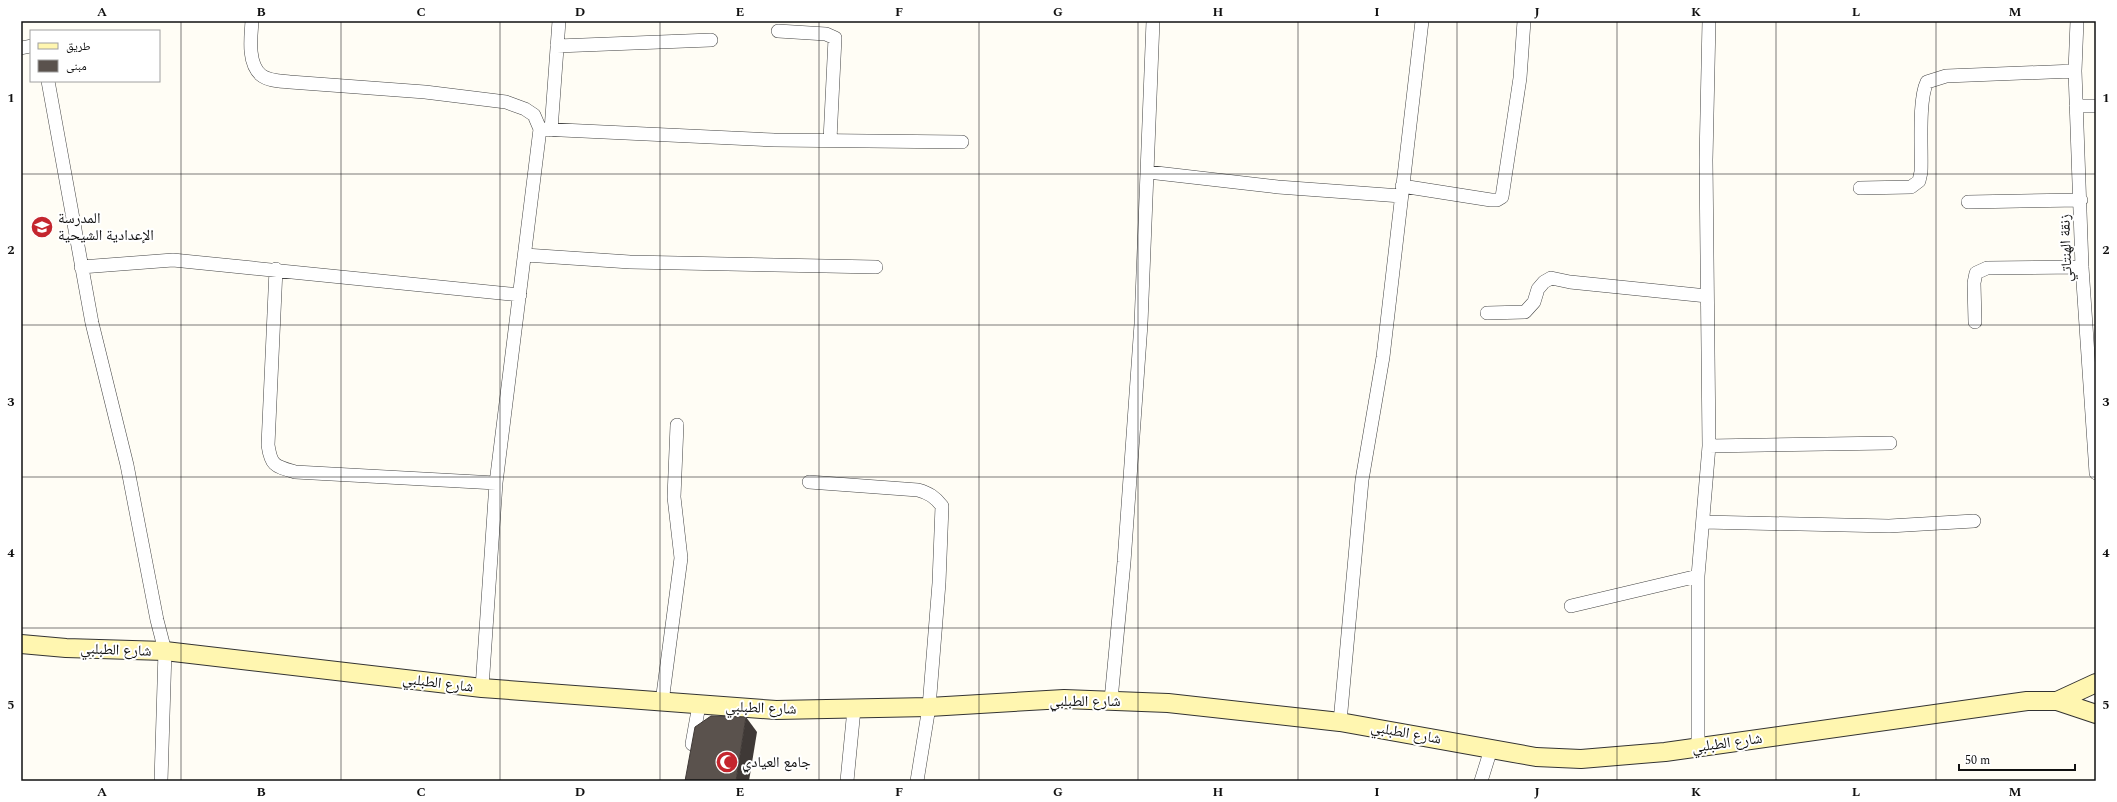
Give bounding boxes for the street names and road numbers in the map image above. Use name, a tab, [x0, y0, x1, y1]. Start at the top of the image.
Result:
street label: زنقة الهنتاتي	[2053, 214, 2079, 282]
street label: شارع الطبلبي	[80, 637, 152, 663]
street label: شارع الطبلبي	[401, 667, 475, 699]
street label: شارع الطبلبي	[1049, 690, 1121, 713]
street label: شارع الطبلبي	[725, 695, 797, 721]
street label: شارع الطبلبي	[1369, 715, 1443, 751]
street label: شارع الطبلبي	[1690, 727, 1764, 759]

